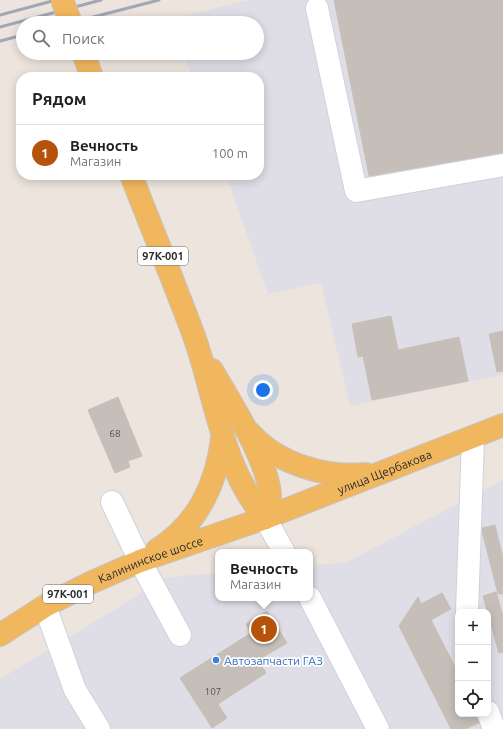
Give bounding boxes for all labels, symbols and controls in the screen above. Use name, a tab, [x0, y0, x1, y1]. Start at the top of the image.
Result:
search box	[16, 16, 264, 60]
icon: search	[30, 27, 52, 49]
text: Поиск	[62, 30, 105, 47]
text: Рядом	[32, 89, 87, 108]
text: Вечность	[70, 137, 138, 154]
text: 1	[41, 146, 49, 160]
text: 100 m	[212, 146, 248, 160]
text: Магазин	[70, 154, 121, 168]
road number: 97К-001	[138, 247, 188, 265]
your location	[253, 380, 273, 400]
house number: 68	[109, 428, 121, 439]
street label: улица Щербакова	[335, 447, 433, 496]
street label: Калининское шоссе	[96, 533, 204, 585]
popup	[215, 549, 313, 601]
text: Вечность	[230, 560, 298, 577]
text: Магазин	[230, 577, 281, 591]
road number: 97К-001	[43, 585, 93, 603]
map controls	[455, 609, 491, 717]
button: +	[455, 609, 491, 645]
pin: 1	[251, 614, 277, 644]
button: −	[455, 645, 491, 681]
place label: Автозапчасти ГАЗ	[224, 654, 323, 667]
marker: Автозапчасти ГАЗ	[211, 655, 221, 665]
button: locate	[455, 681, 491, 717]
house number: 107	[205, 686, 221, 697]

